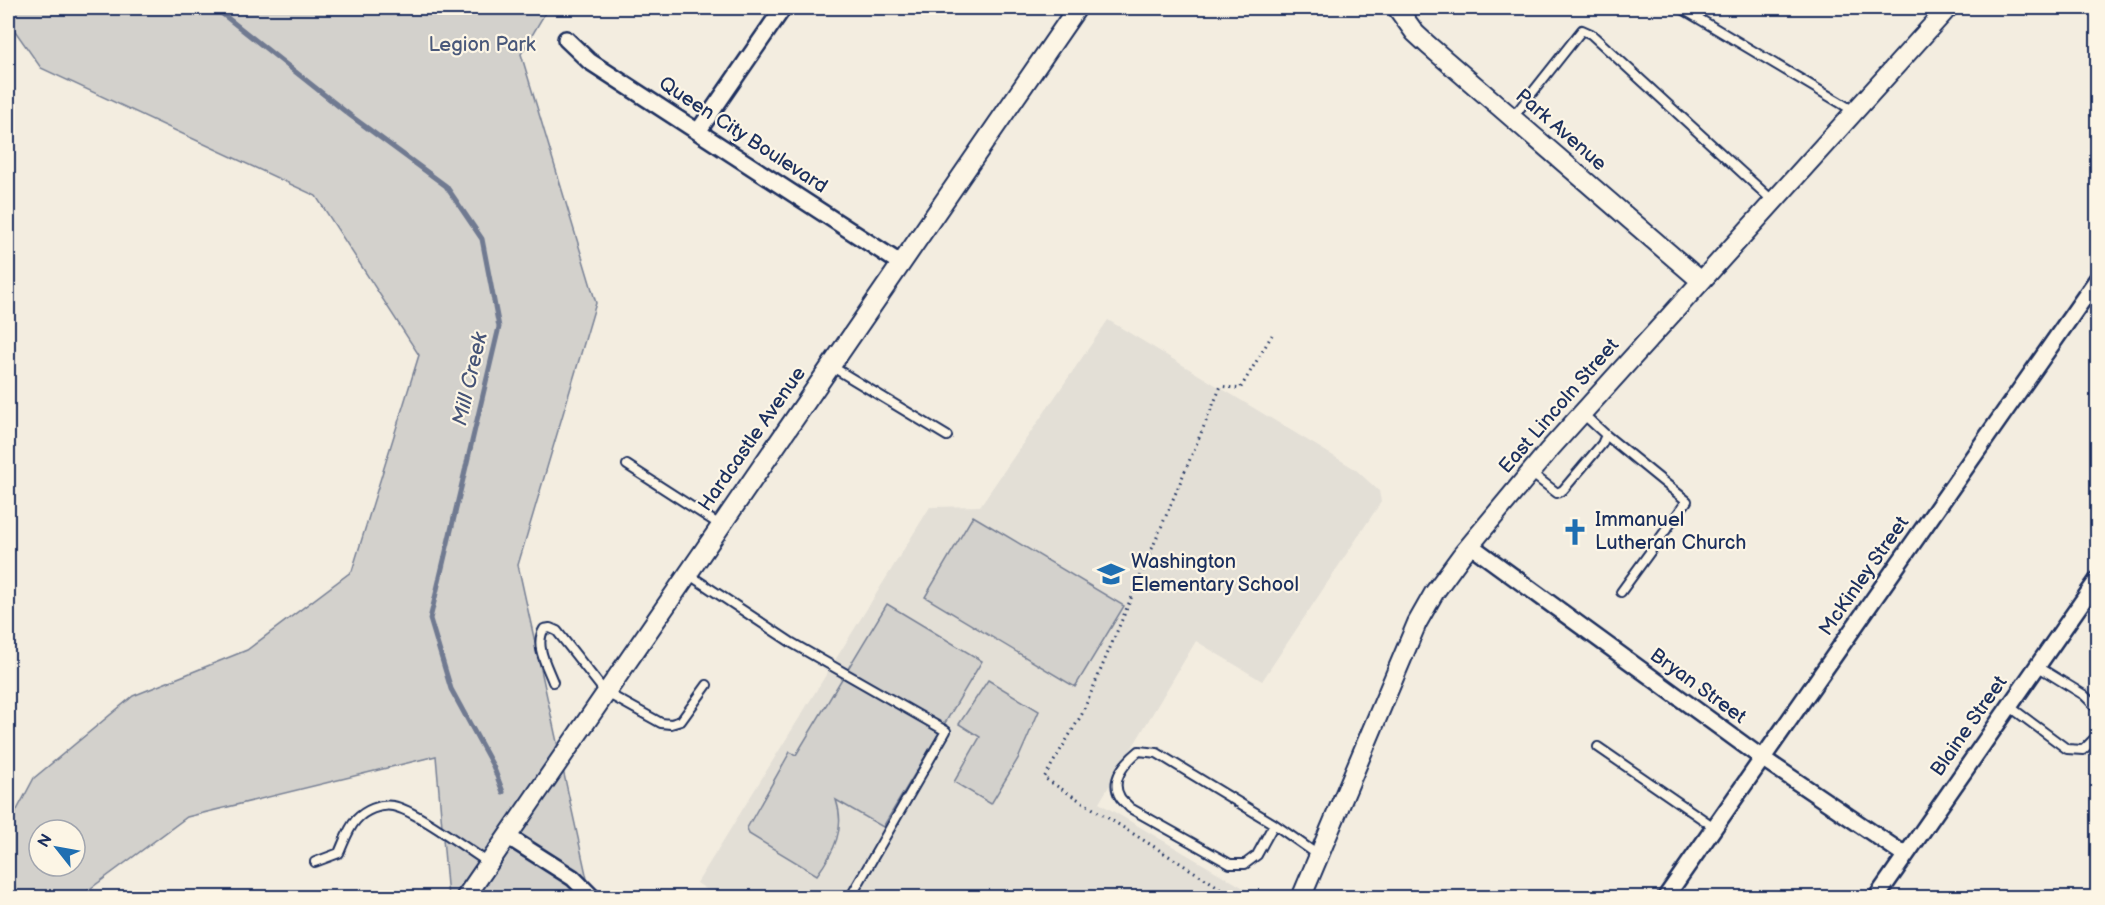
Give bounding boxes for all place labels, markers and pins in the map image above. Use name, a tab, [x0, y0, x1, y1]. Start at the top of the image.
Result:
place label: Immanuel Lutheran Church	[1595, 508, 1746, 555]
church icon: Immanuel Lutheran Church	[1560, 517, 1590, 547]
place label: Washington Elementary School	[1131, 550, 1299, 597]
school or university icon: Washington Elementary School	[1096, 559, 1126, 589]

